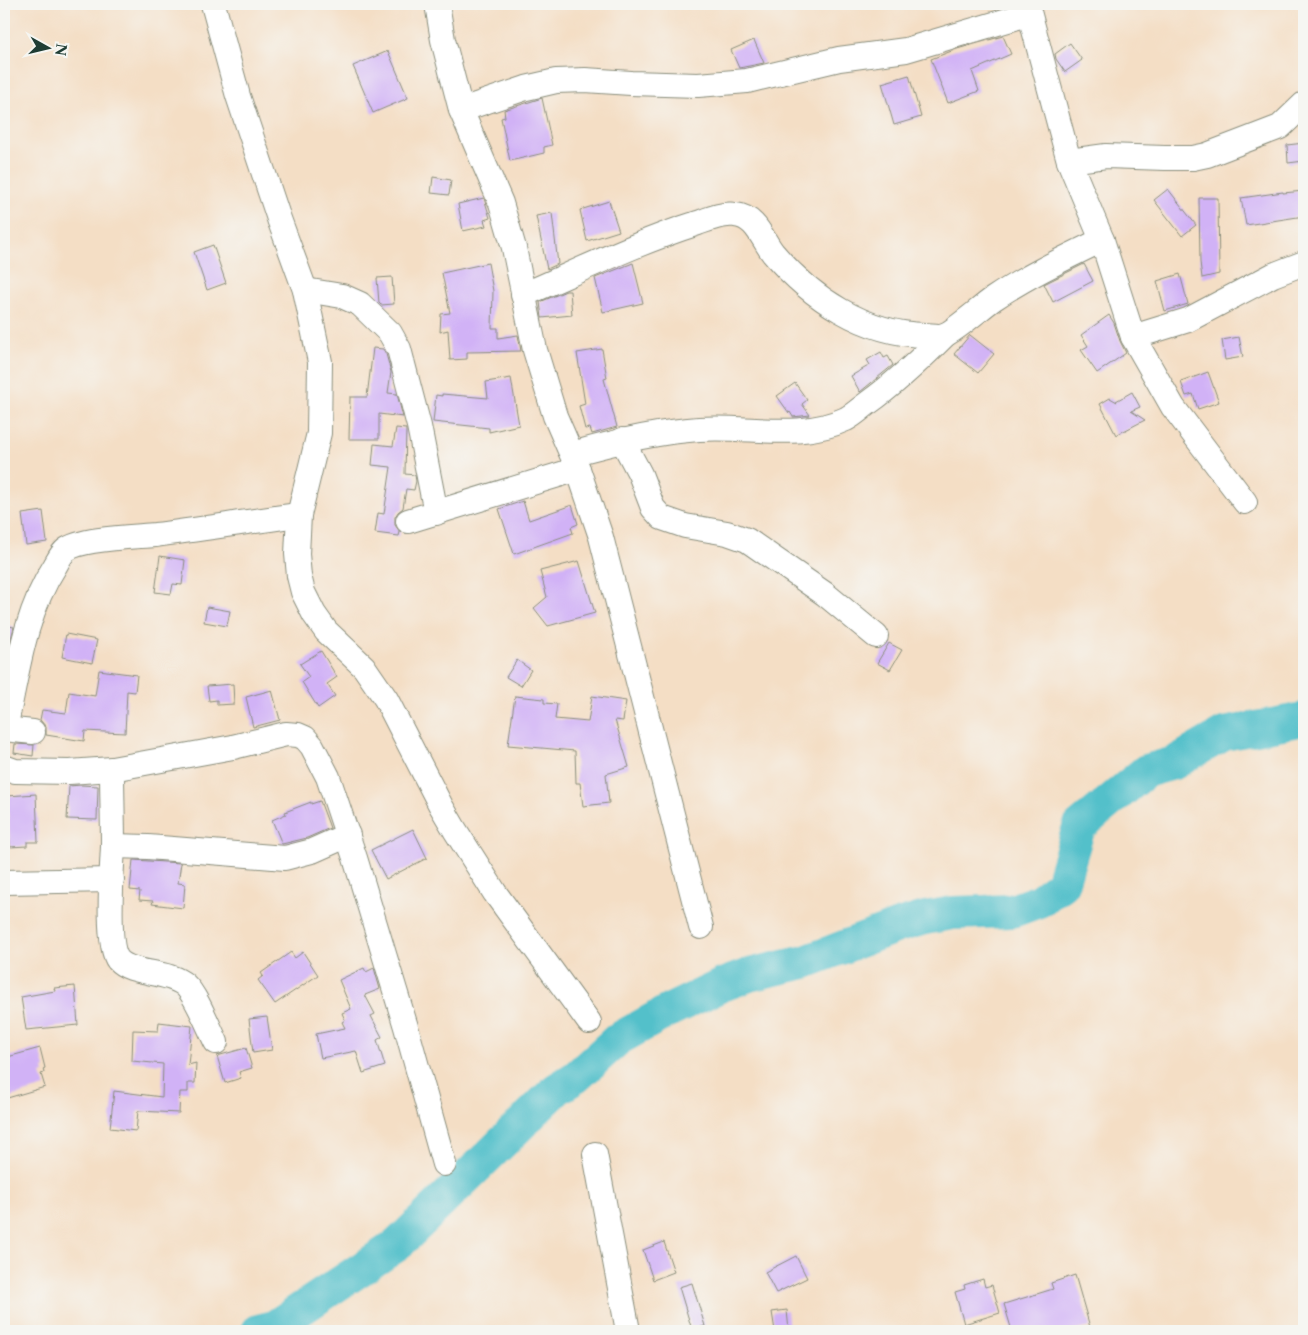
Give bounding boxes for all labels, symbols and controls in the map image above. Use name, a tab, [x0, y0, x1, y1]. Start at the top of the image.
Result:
north arrow	[22, 22, 72, 72]
text: N	[51, 43, 71, 57]

